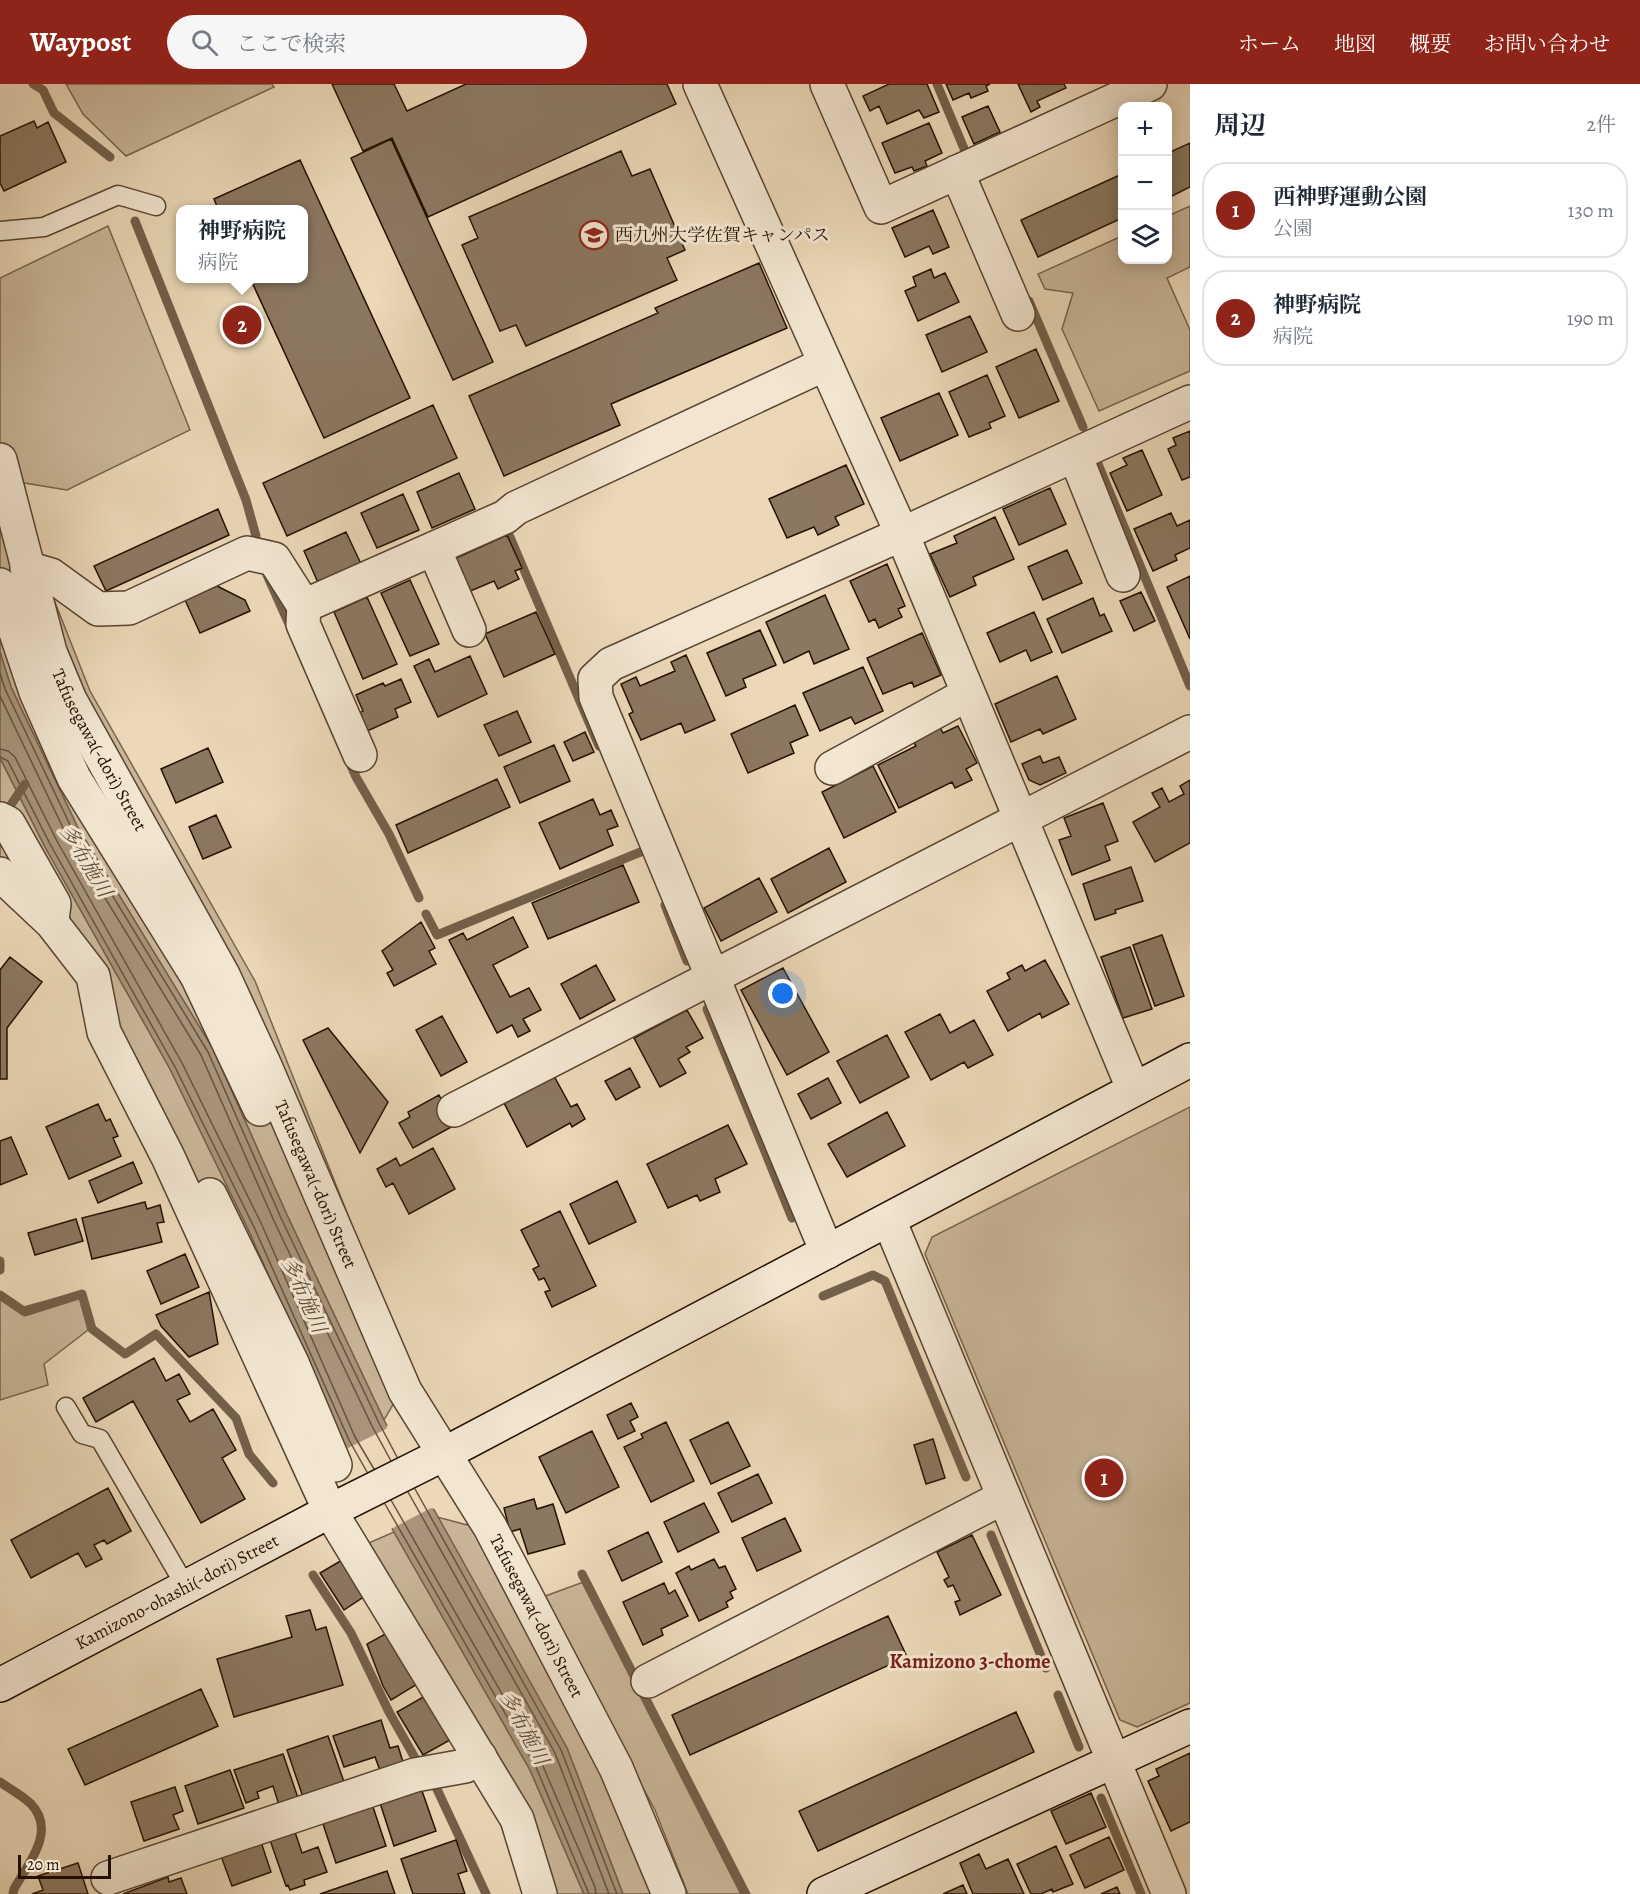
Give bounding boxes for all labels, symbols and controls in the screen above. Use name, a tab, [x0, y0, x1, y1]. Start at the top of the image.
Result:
search box	[167, 15, 587, 69]
text: Waypost	[30, 23, 131, 61]
icon: search	[188, 26, 221, 59]
text: ここで検索	[236, 29, 346, 59]
text: ホーム	[1238, 30, 1301, 58]
text: 地図	[1334, 30, 1376, 58]
text: 概要	[1409, 30, 1451, 58]
text: お問い合わせ	[1484, 30, 1610, 58]
map controls	[1118, 102, 1172, 264]
button: +	[1118, 102, 1172, 156]
text: 周辺	[1214, 108, 1266, 143]
text: 2件	[1587, 111, 1616, 138]
button: −	[1118, 156, 1172, 210]
text: 西神野運動公園	[1273, 182, 1427, 212]
text: 1	[1232, 197, 1239, 224]
text: 130 m	[1568, 197, 1614, 224]
popup	[176, 205, 308, 283]
button: layers	[1118, 210, 1172, 264]
text: 公園	[1273, 215, 1313, 242]
text: 神野病院	[198, 216, 286, 246]
school or university icon: 西九州大学佐賀キャンパス	[578, 219, 610, 251]
place label: 西九州大学佐賀キャンパス	[615, 223, 830, 247]
text: 病院	[198, 249, 238, 276]
text: 神野病院	[1273, 290, 1361, 320]
pin: 2	[222, 302, 262, 348]
text: 2	[1231, 305, 1240, 332]
text: 190 m	[1567, 305, 1614, 332]
text: 病院	[1273, 323, 1313, 350]
street label: Tafusegawa(-dori) Street	[46, 665, 153, 835]
water label: 多布施川	[54, 820, 119, 904]
your location	[768, 979, 797, 1008]
street label: Tafusegawa(-dori) Street	[269, 1096, 363, 1272]
water label: 多布施川	[275, 1253, 333, 1339]
pin: 1	[1084, 1456, 1124, 1500]
street label: Kamizono-ohashi(-dori) Street	[71, 1528, 283, 1655]
street label: Tafusegawa(-dori) Street	[484, 1530, 589, 1702]
district label: Kamizono 3-chome	[889, 1648, 1051, 1675]
water label: 多布施川	[493, 1686, 556, 1771]
scale bar	[18, 1852, 111, 1880]
text: 20 m	[27, 1854, 60, 1876]

